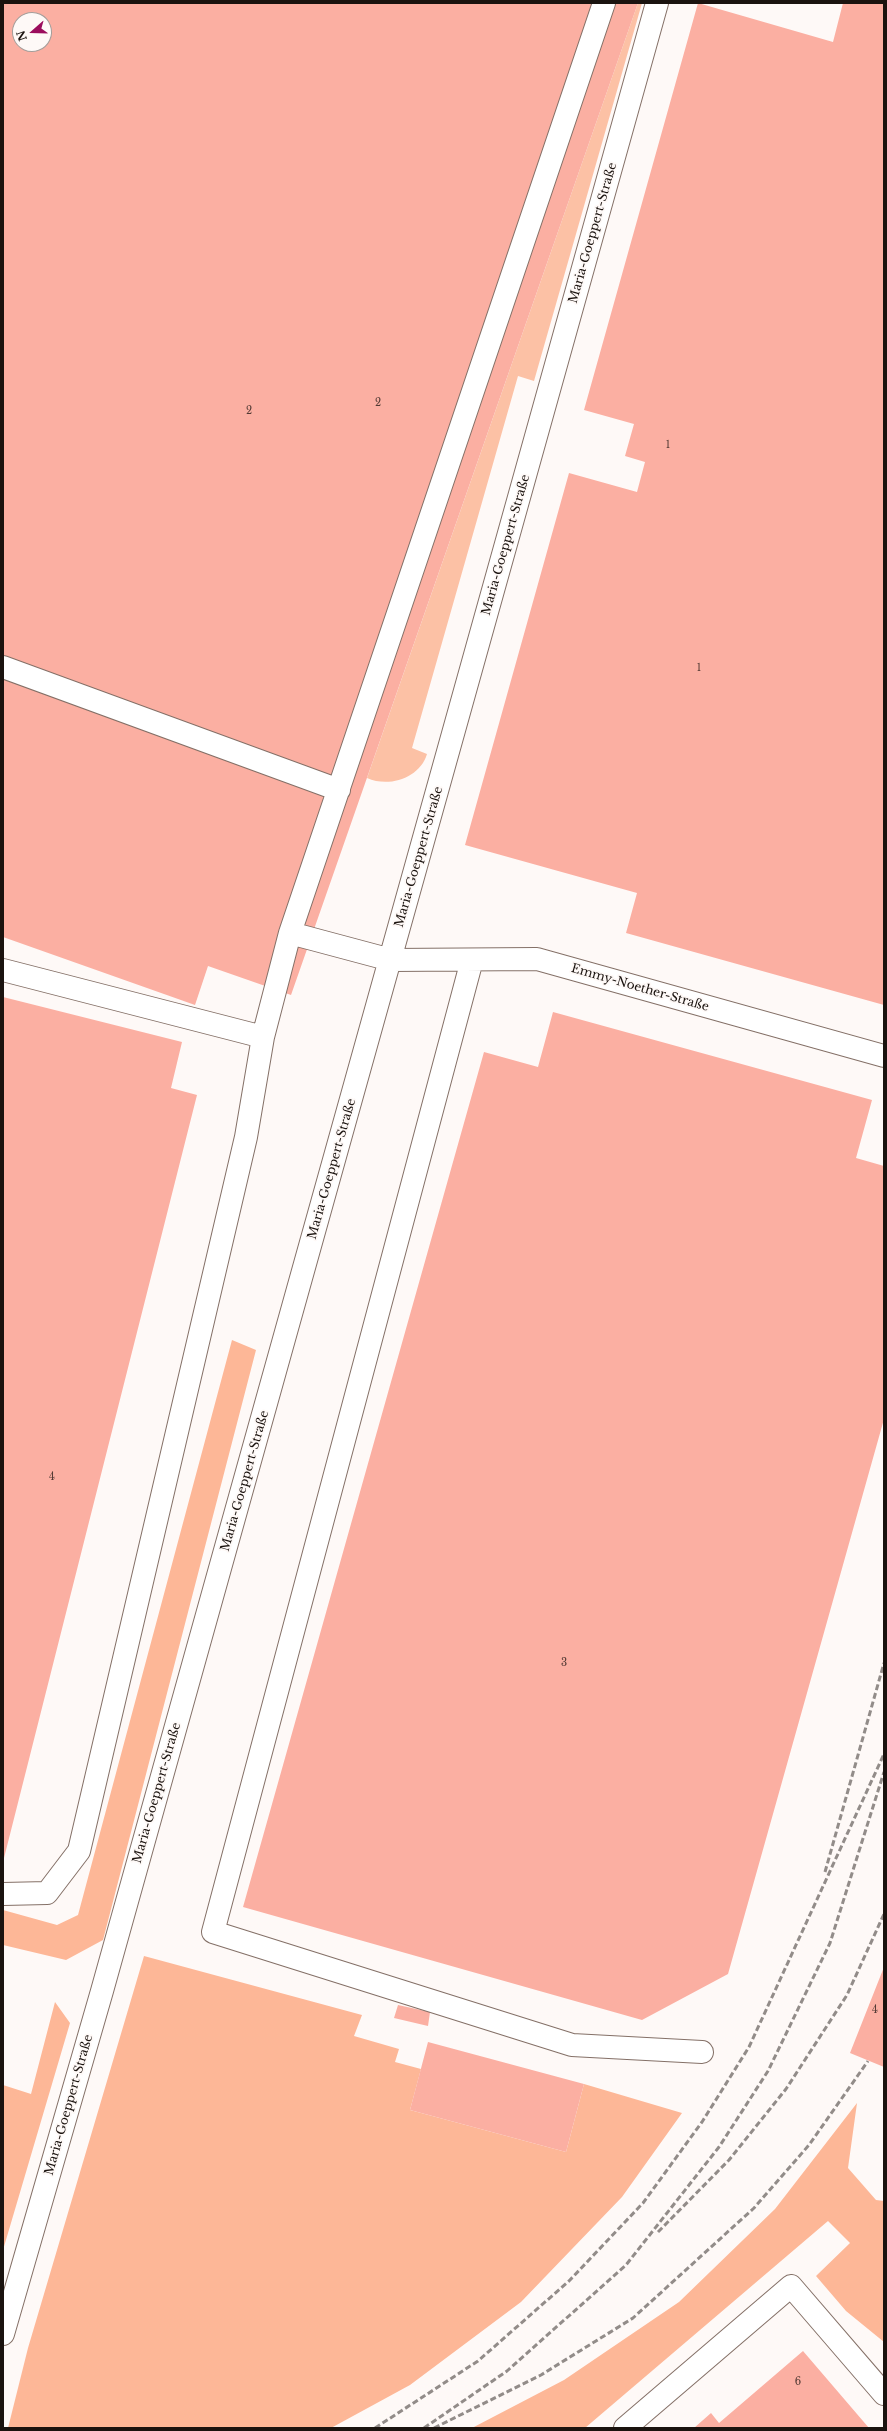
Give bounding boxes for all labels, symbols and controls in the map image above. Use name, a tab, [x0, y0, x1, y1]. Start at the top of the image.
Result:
north arrow	[12, 12, 52, 52]
text: N	[13, 29, 30, 43]
street label: Maria-Goeppert-Straße	[566, 161, 620, 305]
house number: 2	[375, 397, 381, 409]
house number: 2	[246, 405, 252, 417]
house number: 1	[666, 439, 670, 451]
street label: Maria-Goeppert-Straße	[479, 473, 533, 617]
house number: 1	[697, 662, 701, 674]
street label: Maria-Goeppert-Straße	[392, 785, 446, 929]
street label: Emmy-Noether-Straße	[570, 961, 710, 1015]
street label: Maria-Goeppert-Straße	[305, 1097, 359, 1241]
street label: Maria-Goeppert-Straße	[218, 1409, 272, 1553]
house number: 4	[49, 1471, 55, 1483]
house number: 3	[561, 1657, 567, 1669]
street label: Maria-Goeppert-Straße	[130, 1721, 184, 1865]
house number: 4	[872, 2004, 878, 2016]
street label: Maria-Goeppert-Straße	[42, 2033, 96, 2177]
house number: 6	[795, 2376, 801, 2388]

